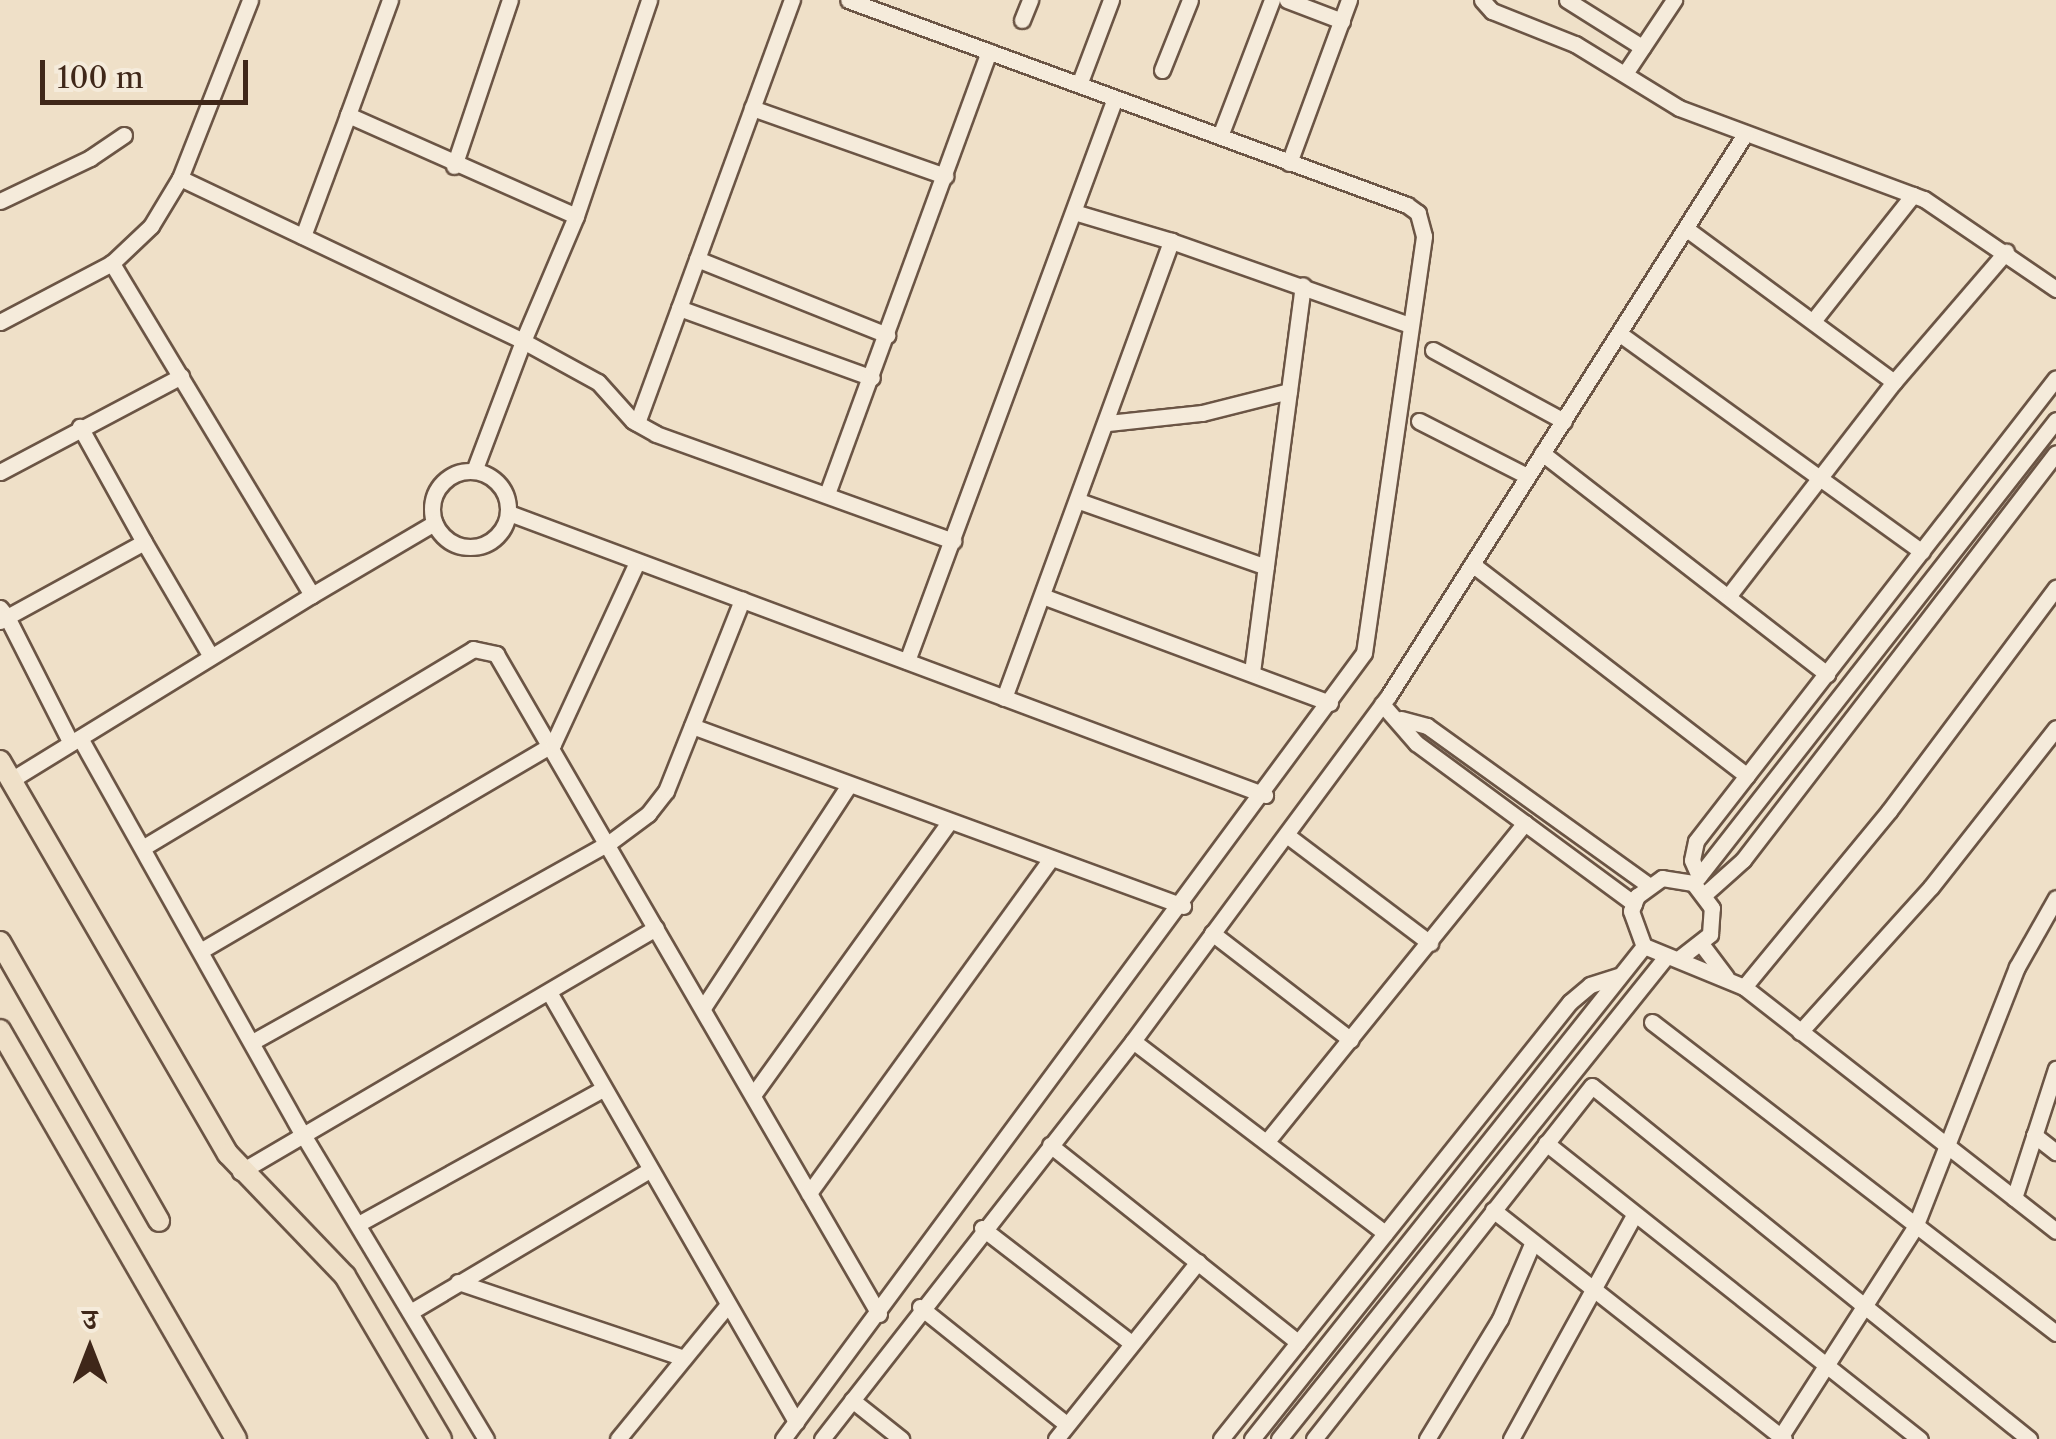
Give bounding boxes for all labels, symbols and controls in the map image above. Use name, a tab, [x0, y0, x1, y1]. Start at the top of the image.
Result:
scale bar	[45, 40, 252, 102]
text: 100 m	[57, 59, 144, 96]
north arrow	[40, 1299, 140, 1399]
text: उ	[83, 1302, 97, 1336]

